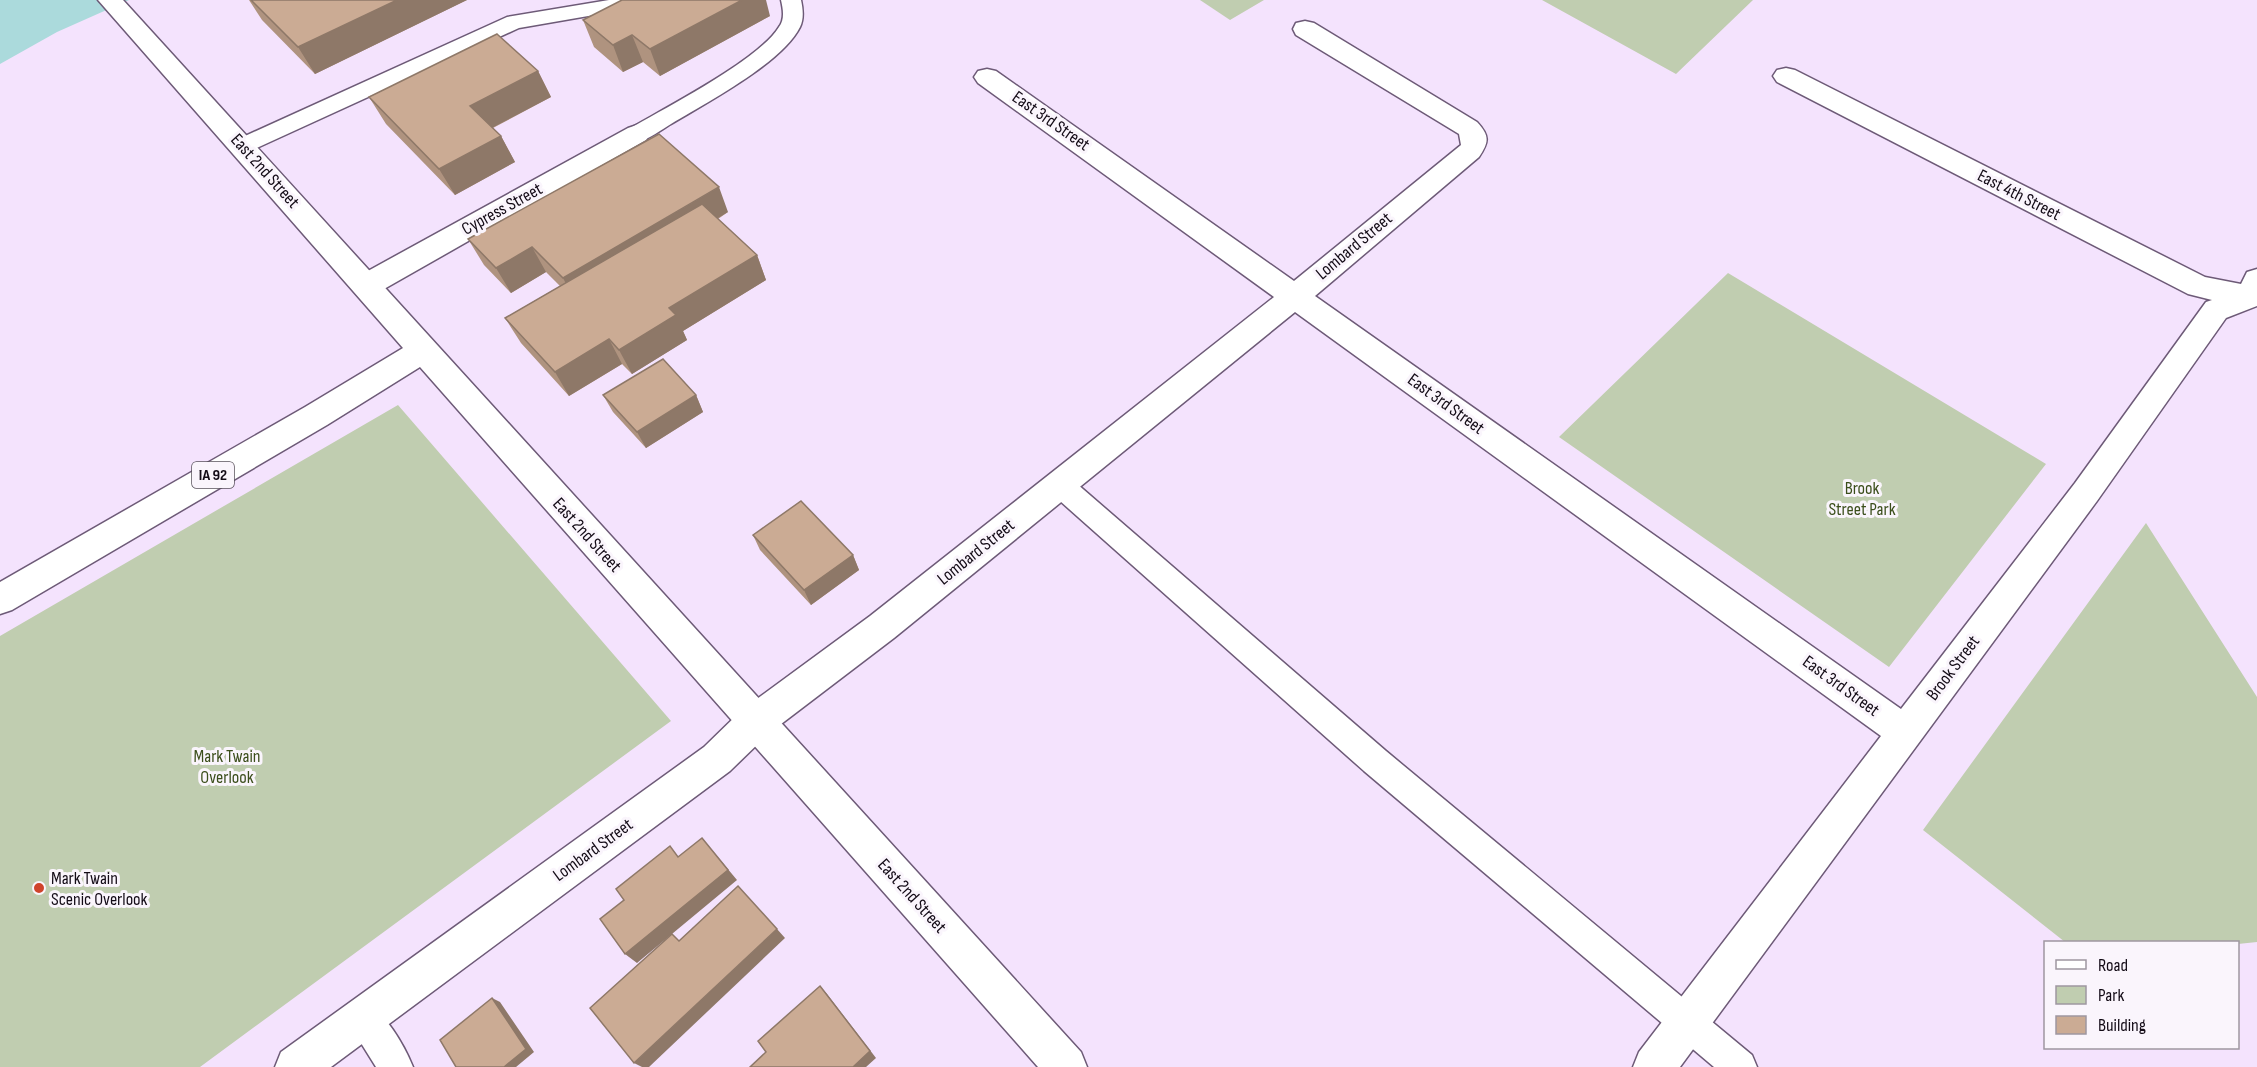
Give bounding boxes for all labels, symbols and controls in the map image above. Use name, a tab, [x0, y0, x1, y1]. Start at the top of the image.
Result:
street label: East 3rd Street	[1008, 87, 1094, 156]
street label: East 2nd Street	[226, 130, 304, 213]
street label: East 4th Street	[1974, 165, 2065, 225]
street label: Cypress Street	[458, 178, 546, 240]
street label: Lombard Street	[1312, 208, 1397, 284]
street label: East 3rd Street	[1404, 369, 1489, 439]
road number: IA 92	[192, 462, 234, 488]
park label: Brook Street Park	[1828, 478, 1896, 520]
street label: East 2nd Street	[548, 494, 626, 577]
street label: Lombard Street	[933, 514, 1019, 589]
street label: Brook Street	[1922, 631, 1984, 704]
street label: East 3rd Street	[1799, 651, 1884, 721]
park label: Mark Twain Overlook	[194, 746, 260, 788]
street label: Lombard Street	[549, 814, 637, 886]
street label: East 2nd Street	[873, 855, 951, 938]
place label: Mark Twain Scenic Overlook	[51, 868, 148, 910]
marker: Mark Twain Scenic Overlook	[32, 881, 46, 895]
legend	[2044, 941, 2239, 1049]
text: Road	[2098, 955, 2128, 976]
text: Park	[2098, 985, 2124, 1006]
text: Building	[2098, 1015, 2146, 1036]

